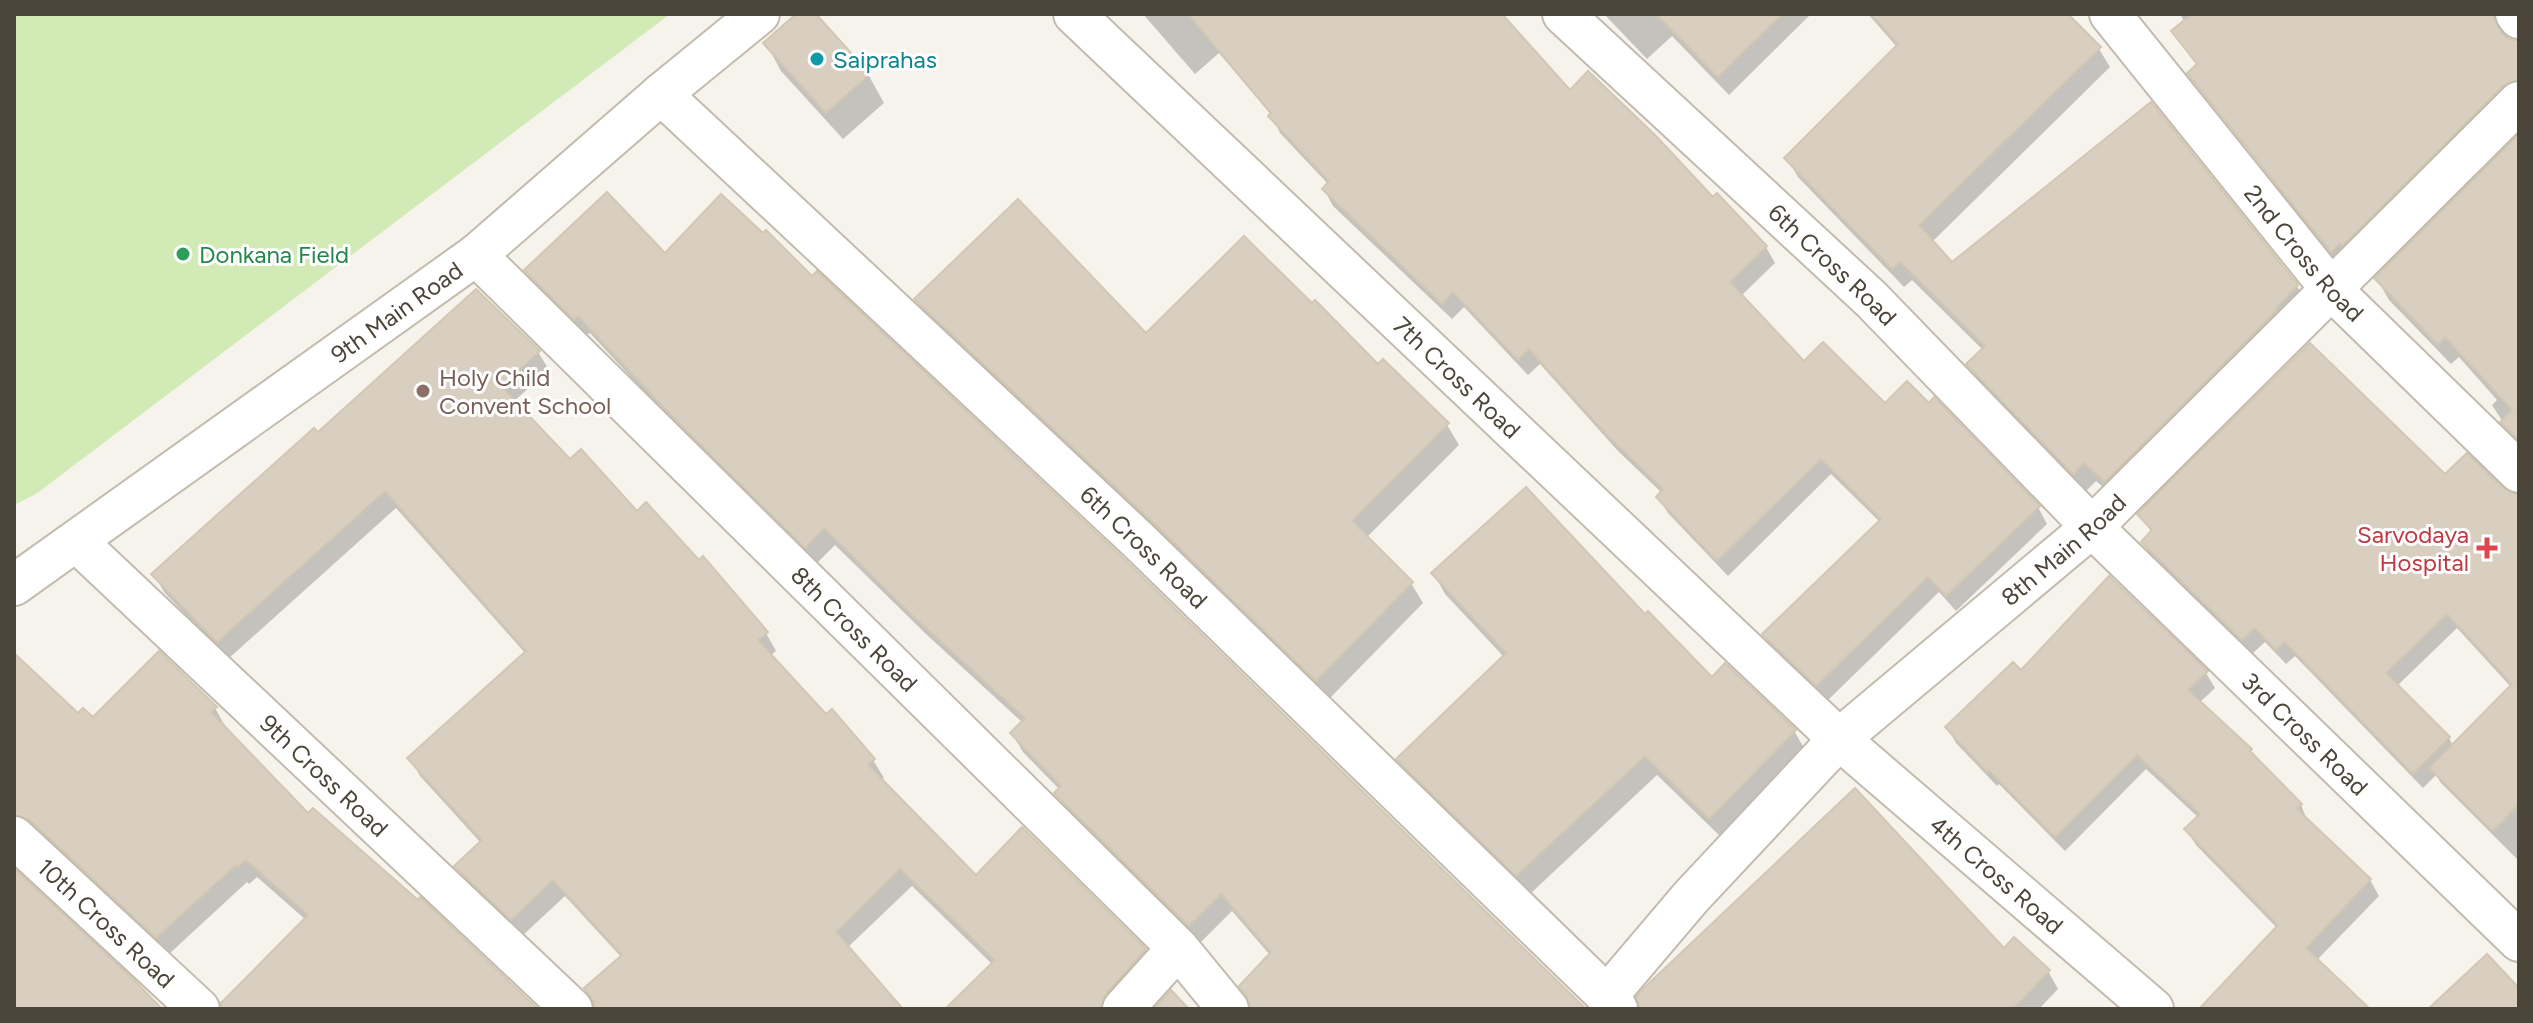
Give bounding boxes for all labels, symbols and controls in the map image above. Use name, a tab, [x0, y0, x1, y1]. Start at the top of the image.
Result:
place label: Saiprahas	[833, 45, 937, 74]
marker: Saiprahas	[808, 50, 826, 68]
street label: 2nd Cross Road	[2238, 179, 2370, 327]
street label: 6th Cross Road	[1763, 197, 1903, 331]
place label: Donkana Field	[199, 240, 349, 269]
marker: Donkana Field	[174, 245, 192, 263]
street label: 9th Main Road	[325, 255, 468, 369]
street label: 7th Cross Road	[1388, 310, 1527, 444]
place label: Holy Child Convent School	[439, 363, 611, 420]
marker: Holy Child Convent School	[414, 382, 432, 400]
street label: 6th Cross Road	[1074, 479, 1214, 614]
street label: 8th Main Road	[1995, 487, 2132, 612]
place label: Sarvodaya Hospital	[2357, 520, 2469, 577]
marker: Sarvodaya Hospital	[2476, 537, 2498, 559]
street label: 8th Cross Road	[785, 560, 924, 697]
street label: 3rd Cross Road	[2236, 666, 2374, 801]
street label: 9th Cross Road	[254, 708, 394, 842]
street label: 4th Cross Road	[1924, 809, 2069, 940]
street label: 10th Cross Road	[32, 852, 181, 994]

